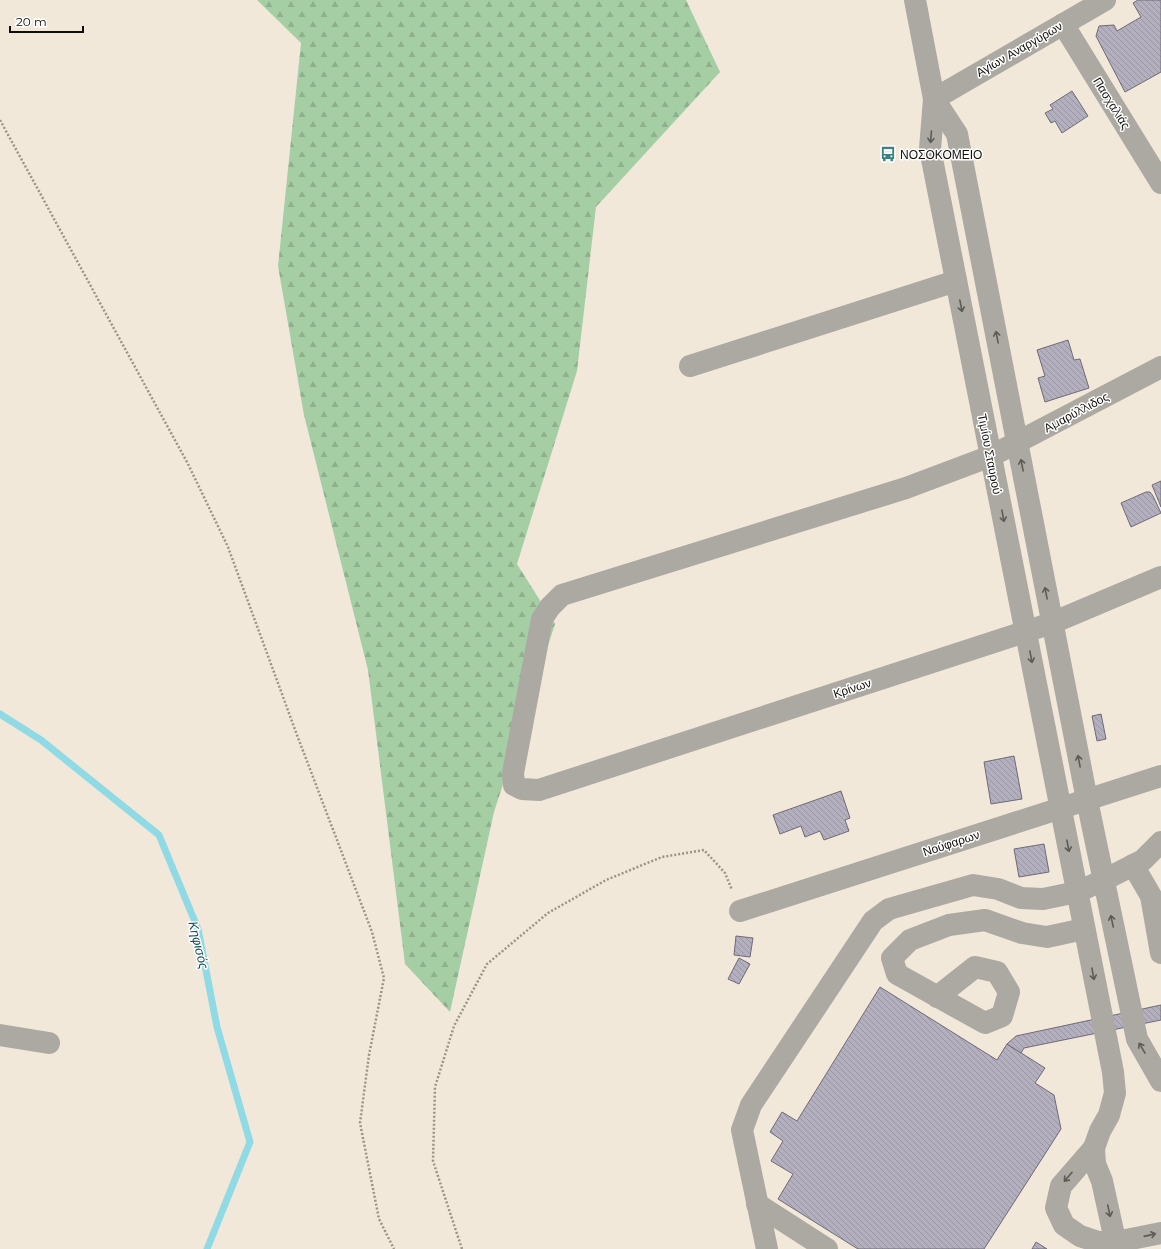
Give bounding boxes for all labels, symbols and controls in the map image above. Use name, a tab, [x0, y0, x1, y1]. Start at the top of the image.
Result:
scale bar	[10, 8, 83, 34]
text: 20 m	[16, 14, 47, 29]
street label: Αγίων Αναργύρων	[973, 18, 1065, 80]
street label: Πασχαλιάς	[1090, 74, 1134, 132]
one-way arrow	[927, 130, 934, 143]
bus stop icon: ΝΟΣΟΚΟΜΕΙΟ	[879, 145, 897, 163]
place label: ΝΟΣΟΚΟΜΕΙΟ	[900, 147, 982, 162]
one-way arrow	[957, 300, 965, 313]
one-way arrow	[992, 331, 1000, 344]
street label: Αμαρύλλιδος	[1041, 389, 1111, 435]
street label: Τιμίου Σταυρού	[975, 412, 1005, 496]
one-way arrow	[1017, 459, 1025, 472]
one-way arrow	[999, 509, 1007, 522]
one-way arrow	[1042, 586, 1050, 599]
one-way arrow	[1027, 651, 1035, 664]
street label: Κρίνων	[831, 675, 873, 701]
one-way arrow	[1075, 755, 1083, 768]
street label: Νούφαρων	[921, 827, 981, 859]
one-way arrow	[1065, 840, 1073, 853]
one-way arrow	[1108, 915, 1116, 928]
water label: Κηφισός	[185, 919, 213, 971]
one-way arrow	[1090, 967, 1098, 980]
one-way arrow	[1137, 1042, 1145, 1054]
one-way arrow	[1064, 1172, 1073, 1183]
one-way arrow	[1105, 1204, 1113, 1217]
one-way arrow	[1143, 1231, 1156, 1239]

